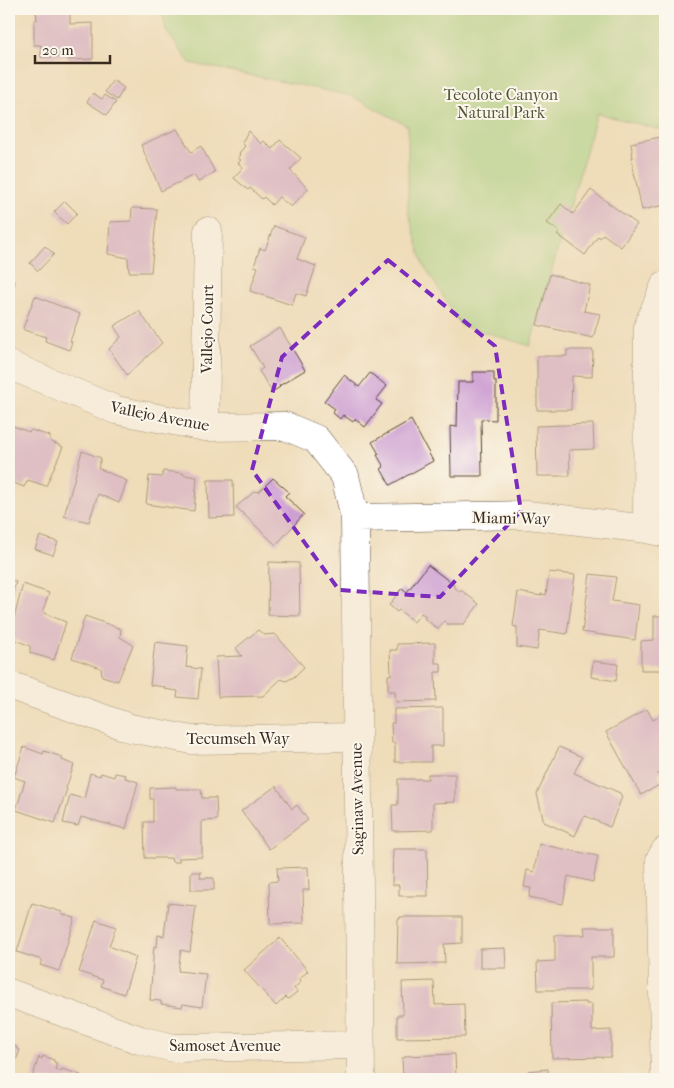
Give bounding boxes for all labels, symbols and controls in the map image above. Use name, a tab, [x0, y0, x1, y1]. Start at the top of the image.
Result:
scale bar	[35, 32, 110, 64]
text: 20 m	[42, 41, 74, 59]
park label: Tecolote Canyon Natural Park	[444, 85, 559, 122]
street label: Vallejo Court	[197, 284, 217, 375]
street label: Vallejo Avenue	[108, 397, 211, 435]
street label: Miami Way	[472, 508, 551, 528]
street label: Tecumseh Way	[186, 729, 290, 748]
street label: Saginaw Avenue	[347, 743, 367, 855]
street label: Samoset Avenue	[169, 1036, 281, 1055]

